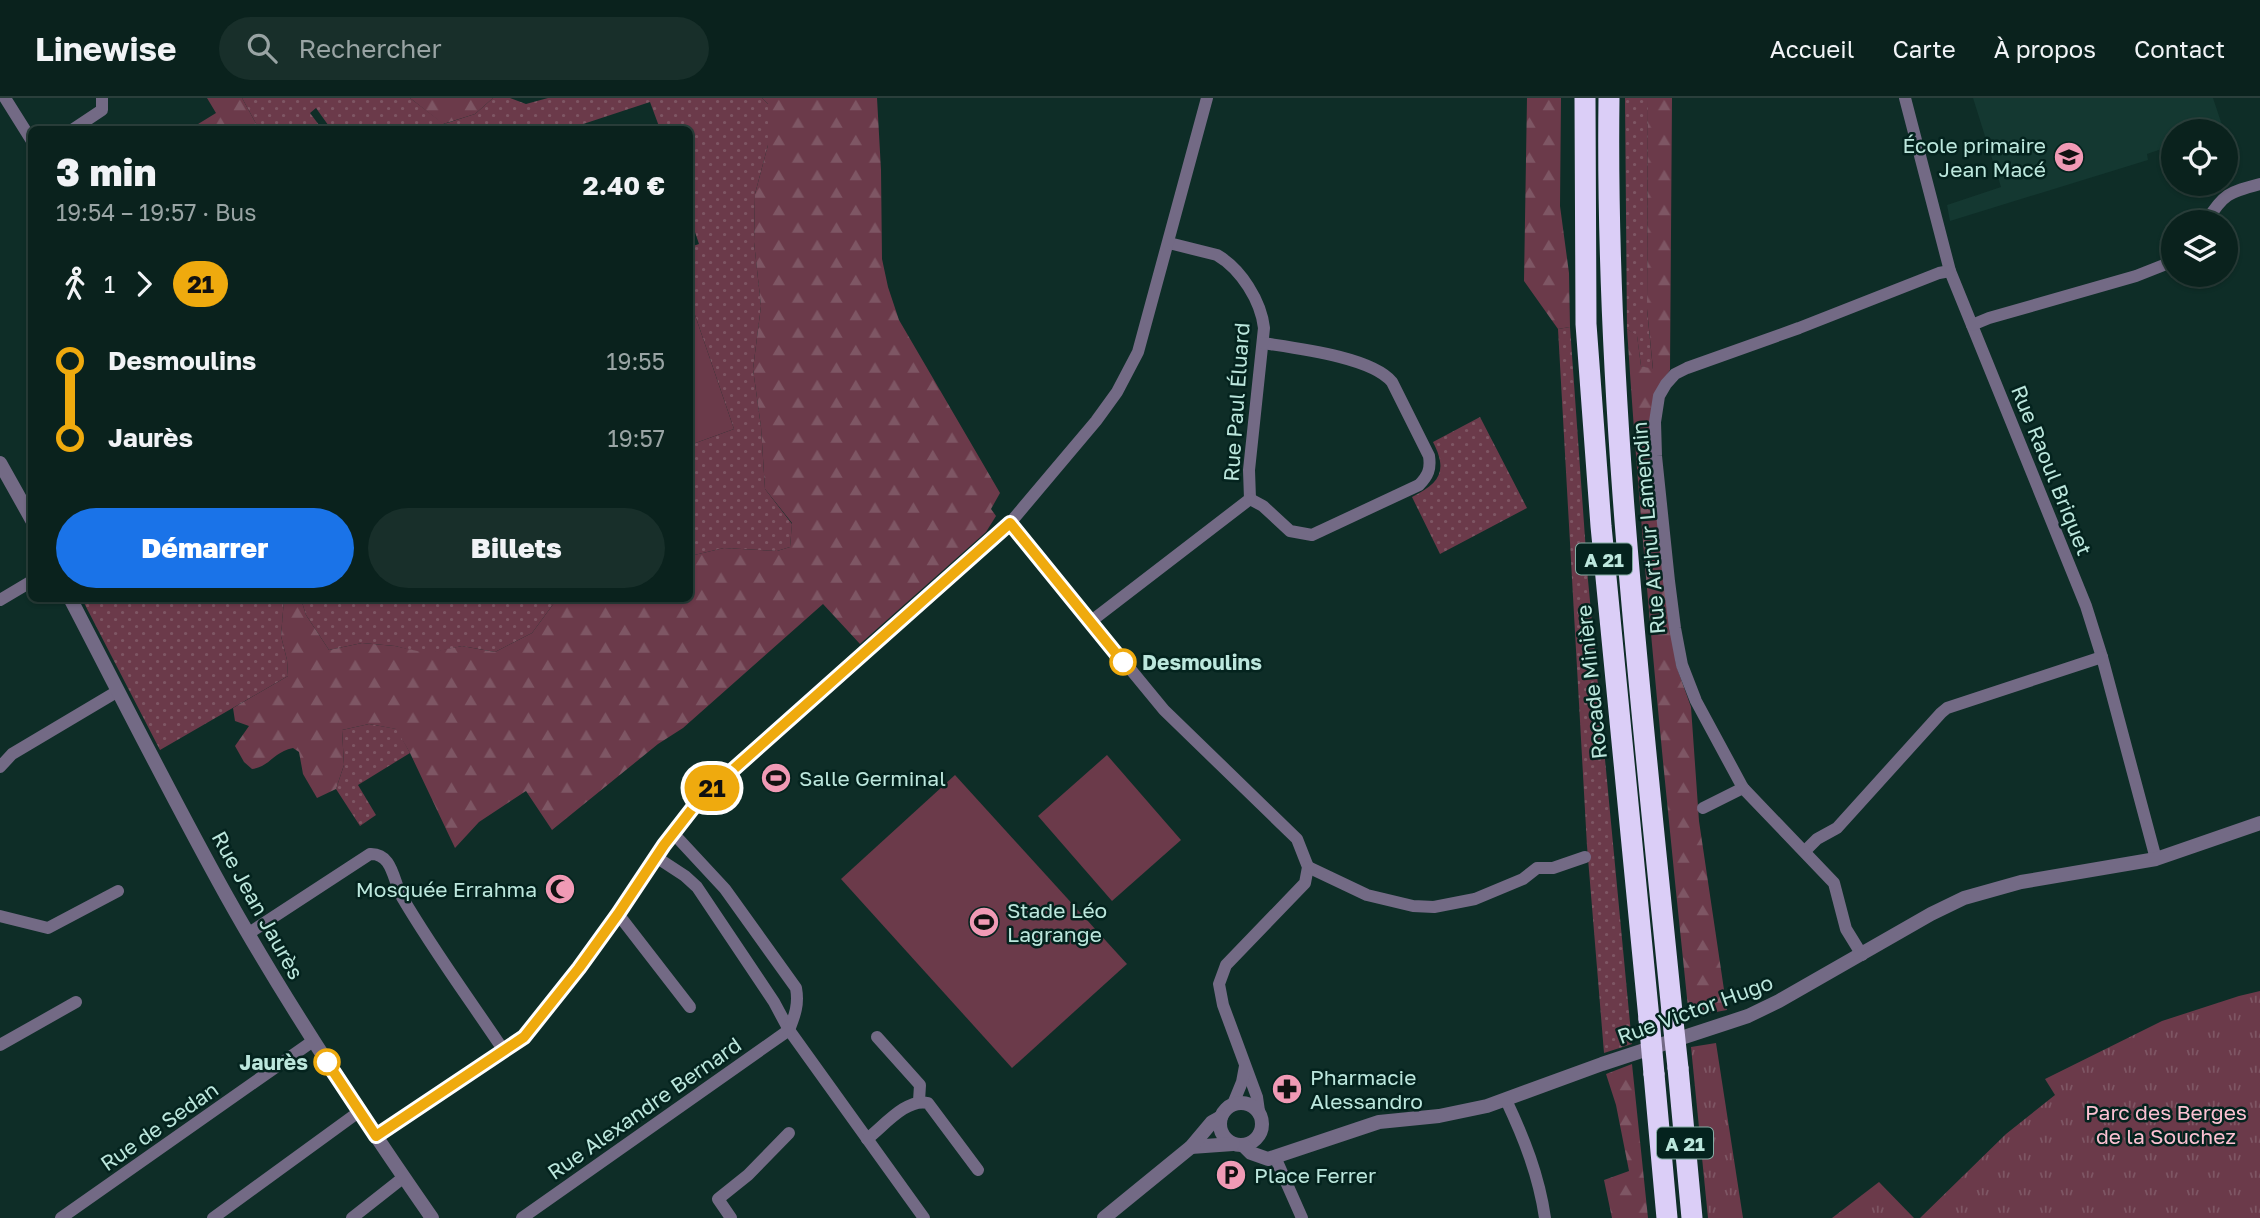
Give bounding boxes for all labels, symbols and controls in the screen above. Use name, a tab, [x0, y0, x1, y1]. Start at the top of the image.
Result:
search box	[219, 17, 709, 80]
text: Linewise	[35, 29, 177, 68]
icon: search	[243, 29, 281, 67]
text: Rechercher	[299, 33, 442, 64]
text: Accueil	[1770, 34, 1854, 63]
text: Carte	[1892, 34, 1956, 63]
text: À propos	[1994, 34, 2096, 63]
text: Contact	[2134, 34, 2225, 63]
map controls	[2161, 119, 2238, 287]
button: locate	[2161, 119, 2238, 196]
place label: École primaire Jean Macé	[1902, 132, 2046, 182]
school or university icon: École primaire Jean Macé	[2052, 140, 2086, 174]
text: 3 min	[56, 149, 156, 194]
text: 2.40 €	[583, 170, 665, 201]
text: 19:54 – 19:57 · Bus	[56, 198, 256, 226]
button: layers	[2161, 210, 2238, 287]
icon: walk	[56, 265, 94, 303]
icon: forward	[125, 265, 163, 303]
text: 21	[187, 269, 214, 298]
text: 1	[104, 270, 115, 298]
street label: Rue Paul Éluard	[1217, 322, 1255, 482]
text: Desmoulins	[108, 345, 256, 376]
text: 19:55	[606, 347, 665, 375]
street label: Rue Raoul Briquet	[2006, 381, 2098, 559]
street label: Rue Arthur Lamendin	[1626, 421, 1670, 635]
text: Jaurès	[108, 422, 193, 453]
text: 19:57	[608, 424, 665, 452]
button: Démarrer	[56, 508, 354, 588]
button: Billets	[368, 508, 665, 588]
road number: A 21	[1576, 544, 1632, 574]
street label: Rocade Minière	[1570, 604, 1612, 760]
marker: Desmoulins	[1110, 649, 1136, 675]
place label: Desmoulins	[1142, 649, 1262, 675]
sports icon: Salle Germinal	[759, 761, 793, 795]
line badge: 21	[680, 765, 744, 811]
place label: Salle Germinal	[799, 765, 946, 791]
text: 21	[699, 773, 726, 802]
street label: Rue Jean Jaurès	[207, 826, 309, 984]
mosque icon: Mosquée Errahma	[543, 872, 577, 906]
place label: Mosquée Errahma	[356, 876, 537, 902]
place label: Stade Léo Lagrange	[1007, 897, 1107, 947]
sports icon: Stade Léo Lagrange	[967, 905, 1001, 939]
street label: Rue Victor Hugo	[1614, 969, 1776, 1049]
street label: Rue Alexandre Bernard	[542, 1031, 746, 1185]
place label: Jaurès	[239, 1049, 308, 1075]
marker: Jaurès	[314, 1049, 340, 1075]
place label: Pharmacie Alessandro	[1310, 1064, 1423, 1114]
pharmacy icon: Pharmacie Alessandro	[1270, 1072, 1304, 1106]
street label: Rue de Sedan	[95, 1076, 223, 1176]
park label: Parc des Berges de la Souchez	[2085, 1099, 2247, 1149]
road number: A 21	[1657, 1128, 1713, 1158]
parking icon: Place Ferrer	[1214, 1158, 1248, 1192]
place label: Place Ferrer	[1254, 1162, 1376, 1188]

